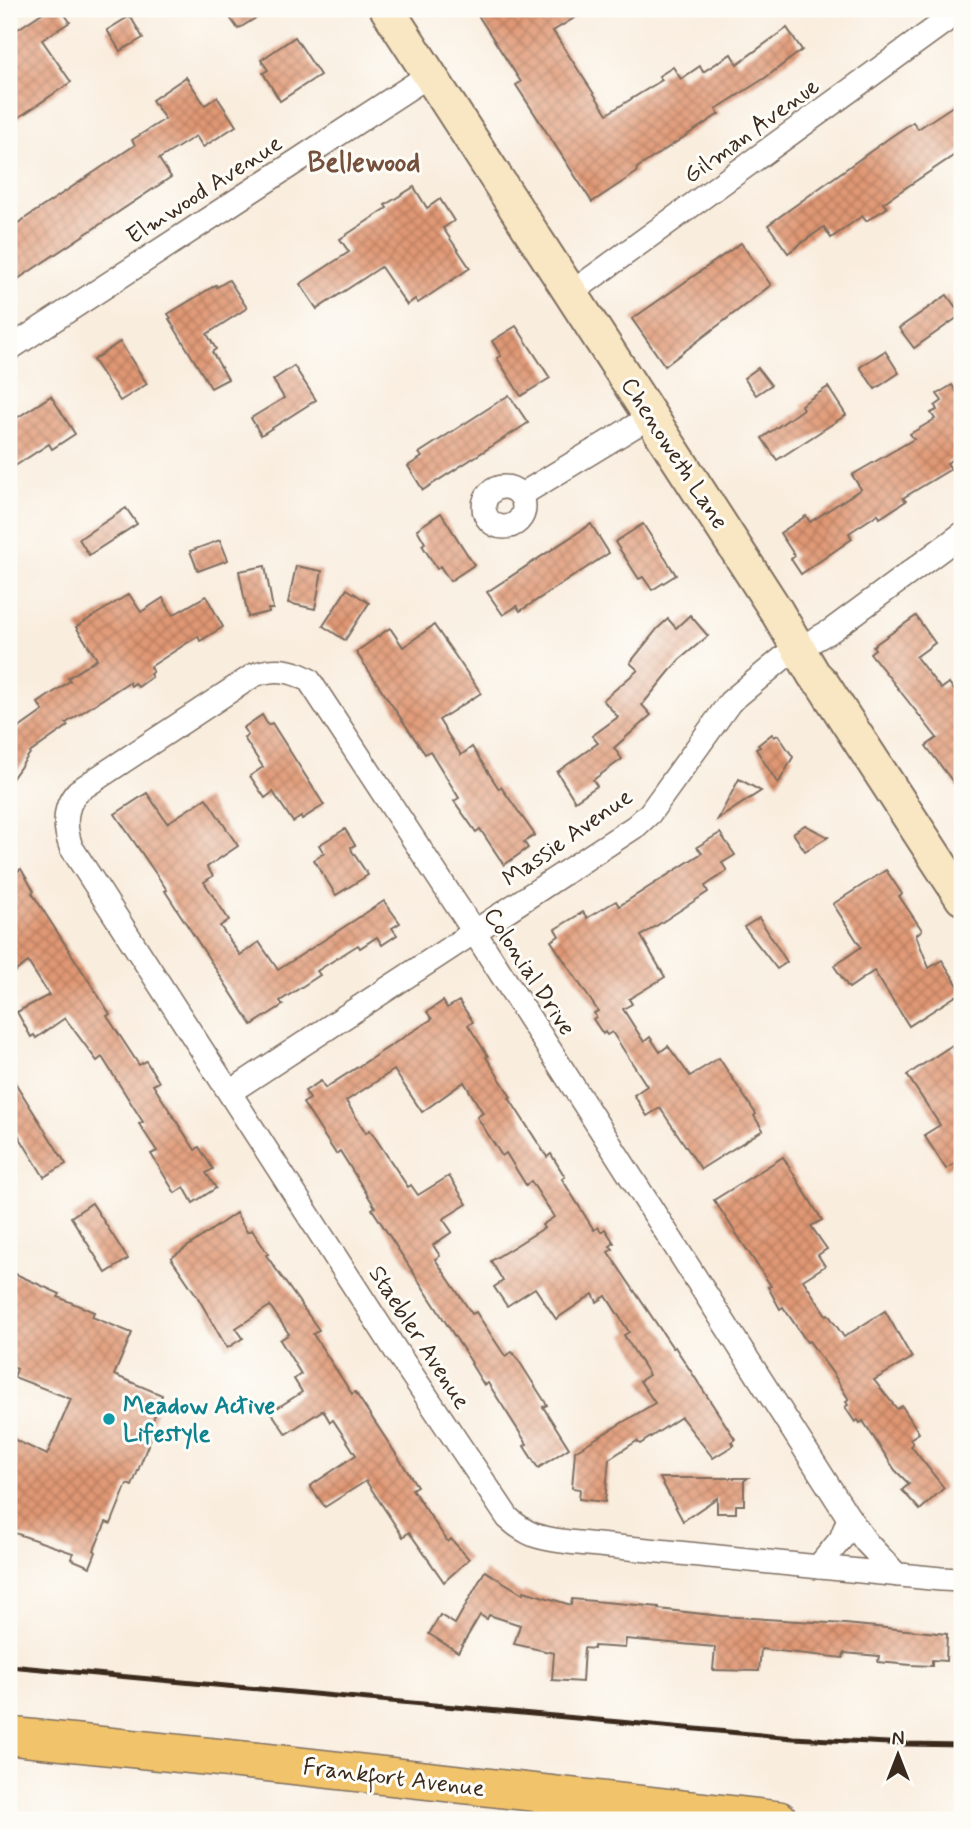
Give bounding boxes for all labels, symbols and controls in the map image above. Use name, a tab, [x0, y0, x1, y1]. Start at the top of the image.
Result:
street label: Gilman Avenue	[677, 71, 826, 191]
street label: Elmwood Avenue	[121, 128, 289, 252]
district label: Bellewood	[308, 145, 420, 182]
street label: Chenoweth Lane	[613, 372, 734, 536]
street label: Massie Avenue	[497, 782, 639, 895]
street label: Colonial Drive	[476, 902, 582, 1042]
street label: Staebler Avenue	[361, 1260, 477, 1416]
place label: Meadow Active Lifestyle	[123, 1391, 276, 1450]
marker: Meadow Active Lifestyle	[101, 1411, 117, 1427]
north arrow	[862, 1720, 932, 1790]
text: N	[892, 1727, 904, 1752]
street label: Frankfort Avenue	[301, 1752, 487, 1807]

